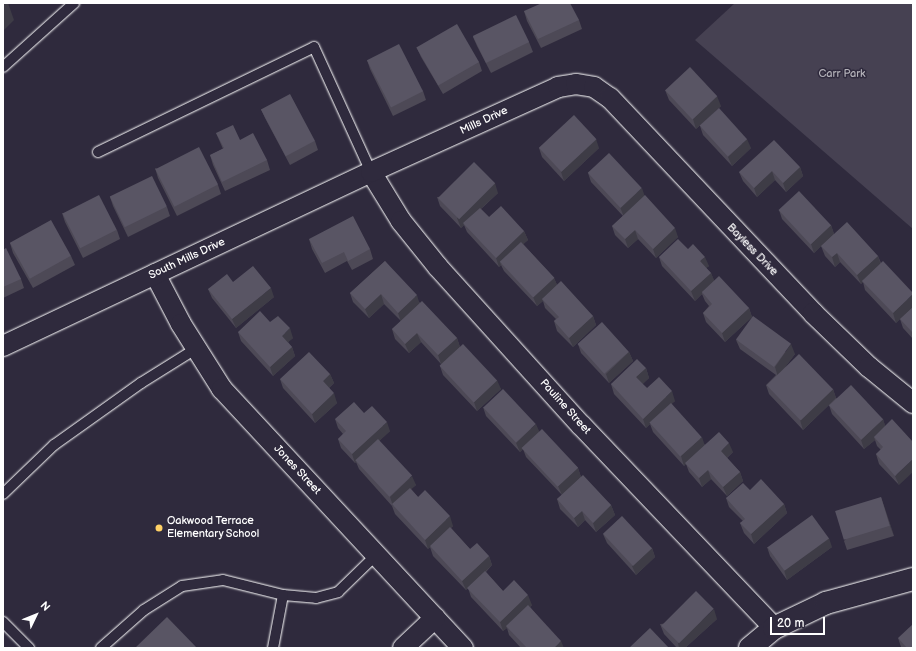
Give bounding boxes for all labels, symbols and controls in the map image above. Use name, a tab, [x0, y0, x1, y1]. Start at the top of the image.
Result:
park label: Carr Park	[818, 67, 866, 81]
street label: Mills Drive	[458, 104, 510, 138]
street label: Bayless Drive	[724, 221, 780, 279]
street label: South Mills Drive	[147, 236, 227, 282]
street label: Pauline Street	[537, 377, 593, 437]
street label: Jones Street	[271, 442, 323, 498]
place label: Oakwood Terrace Elementary School	[167, 515, 260, 541]
marker: Oakwood Terrace Elementary School	[154, 523, 164, 533]
north arrow	[16, 595, 56, 635]
text: N	[38, 599, 53, 614]
scale bar	[772, 609, 827, 635]
text: 20 m	[777, 616, 804, 631]

